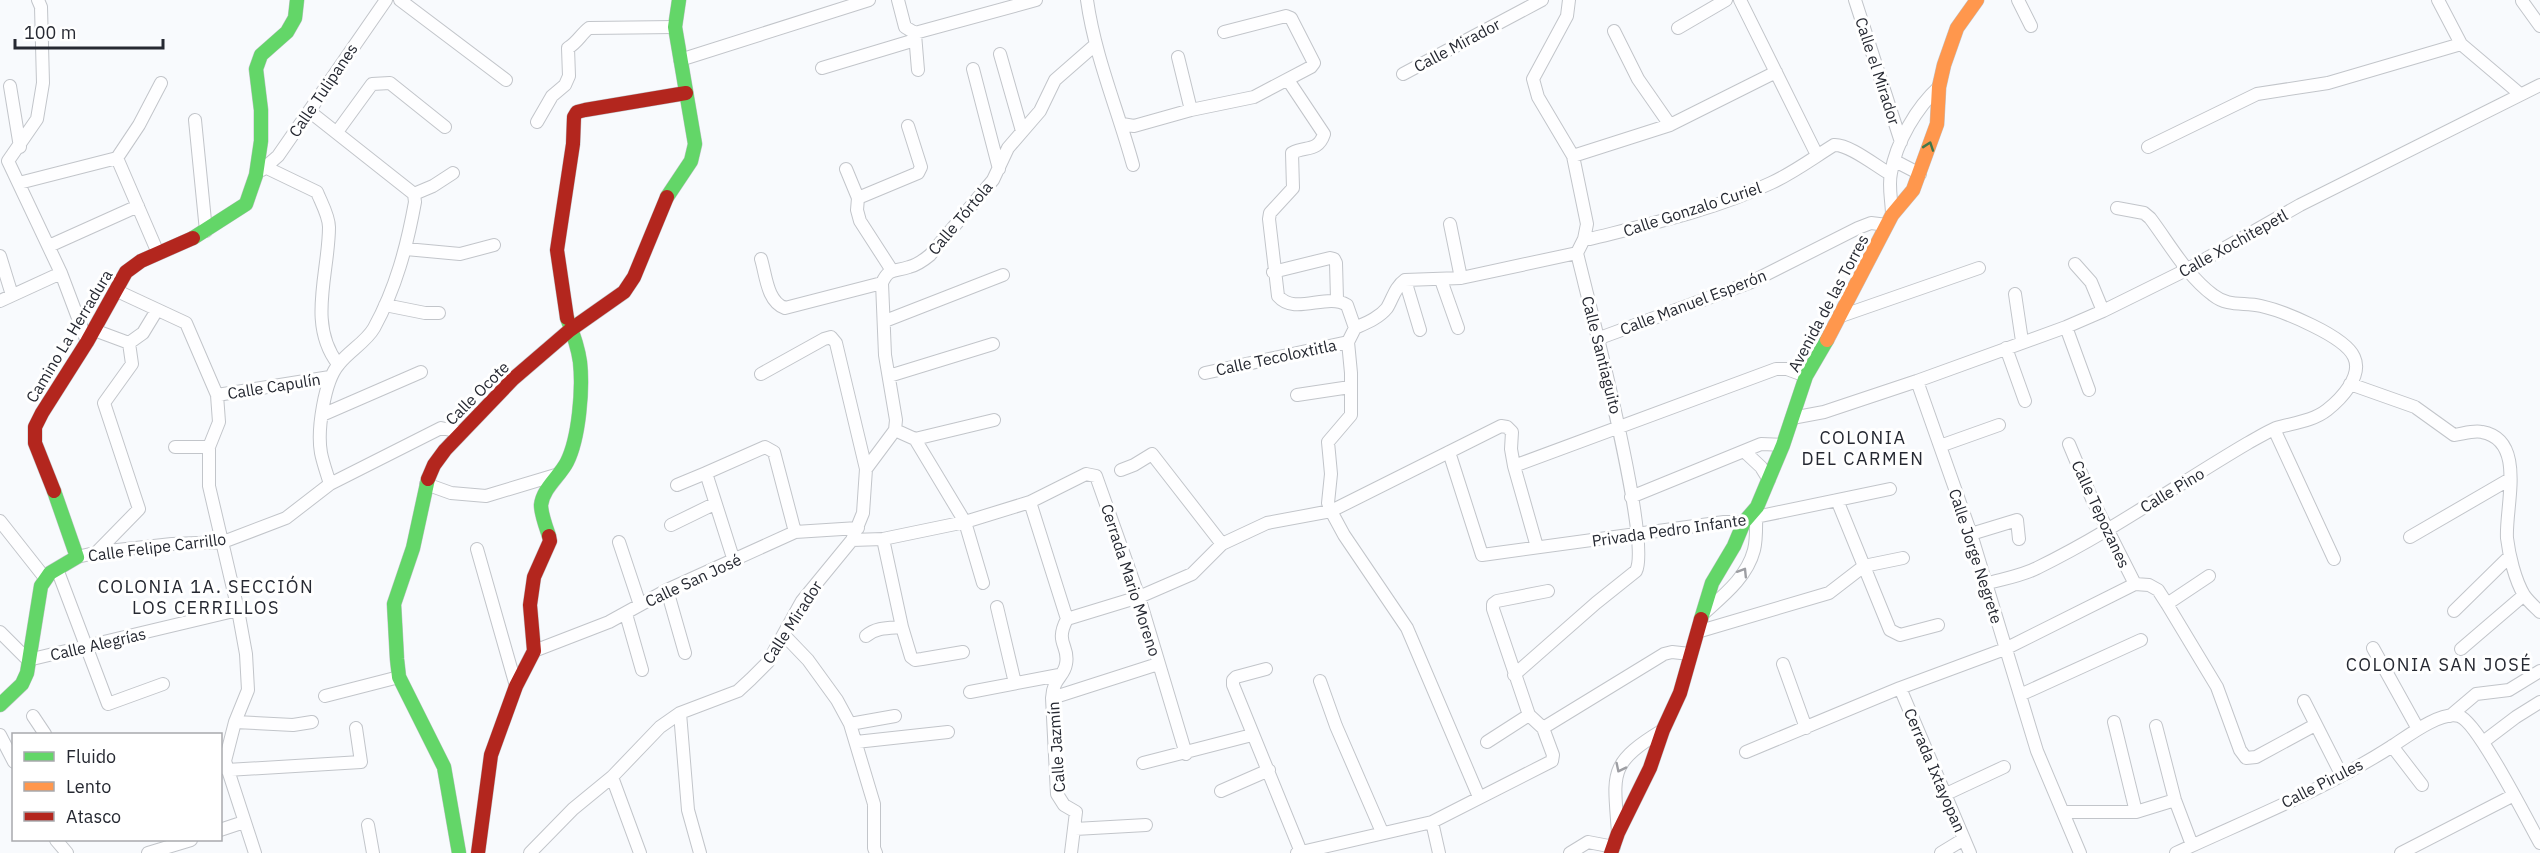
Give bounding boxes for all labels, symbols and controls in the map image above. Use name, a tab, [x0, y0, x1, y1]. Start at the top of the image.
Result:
scale bar	[15, 12, 164, 50]
street label: Calle Mirador	[1410, 14, 1504, 76]
street label: Calle el Mirador	[1851, 15, 1905, 127]
text: 100 m	[24, 21, 76, 44]
street label: Calle Tulipanes	[284, 39, 362, 141]
one-way arrow	[1922, 141, 1935, 152]
street label: Calle Tórtola	[923, 177, 997, 259]
street label: Calle Gonzalo Curiel	[1620, 177, 1764, 241]
street label: Calle Xochitepetl	[2175, 205, 2291, 281]
street label: Avenida de las Torres	[1783, 231, 1873, 375]
street label: Camino La Herradura	[21, 265, 117, 406]
street label: Calle Manuel Esperón	[1617, 265, 1769, 339]
street label: Calle Santiaguito	[1578, 294, 1626, 416]
street label: Calle Tecoloxtitla	[1214, 334, 1339, 380]
street label: Calle Ocote	[441, 357, 513, 429]
street label: Calle Capulín	[226, 369, 322, 403]
district label: COLONIA DEL CARMEN	[1802, 426, 1924, 470]
street label: Calle Tepozanes	[2067, 457, 2135, 571]
street label: Calle Pino	[2136, 463, 2208, 517]
street label: Calle Jorge Negrete	[1945, 486, 2007, 626]
street label: Cerrada Mario Moreno	[1097, 501, 1165, 659]
street label: Privada Pedro Infante	[1590, 509, 1748, 551]
street label: Calle Felipe Carrillo	[87, 529, 227, 565]
street label: Calle San José	[642, 549, 745, 611]
one-way arrow	[1736, 568, 1748, 578]
district label: COLONIA 1A. SECCIÓN LOS CERRILLOS	[98, 575, 314, 619]
street label: Calle Mirador	[758, 577, 826, 667]
street label: Calle Alegrías	[48, 623, 148, 665]
district label: COLONIA SAN JOSÉ	[2346, 653, 2532, 676]
street label: Calle Jazmín	[1043, 701, 1069, 793]
street label: Cerrada Ixtayopan	[1900, 705, 1970, 835]
legend	[12, 733, 222, 841]
text: Fluido	[66, 745, 116, 768]
street label: Calle Pirules	[2278, 754, 2366, 812]
one-way arrow	[1615, 762, 1627, 773]
text: Lento	[66, 775, 111, 798]
text: Atasco	[66, 805, 121, 828]

